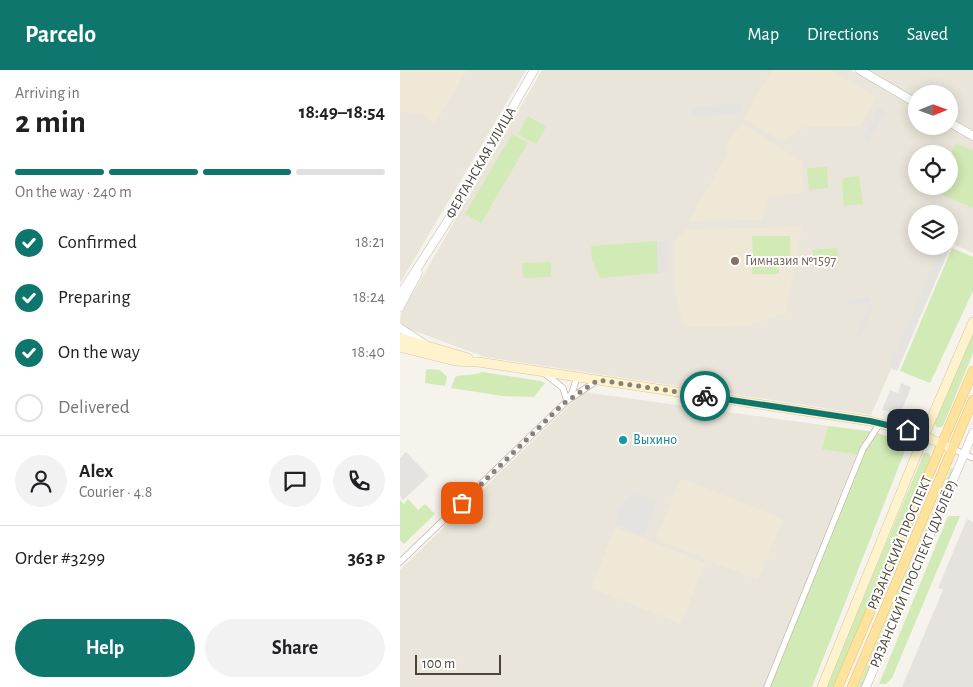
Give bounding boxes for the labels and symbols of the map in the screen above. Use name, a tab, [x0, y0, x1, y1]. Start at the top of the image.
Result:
north arrow	[908, 85, 958, 135]
street label: ФЕРГАНСКАЯ УЛИЦА	[443, 105, 519, 221]
place label: Гимназия №1597	[745, 254, 837, 268]
marker: Гимназия №1597	[729, 255, 741, 267]
courier	[680, 371, 730, 421]
pin	[887, 409, 929, 451]
place label: Выхино	[633, 433, 677, 447]
marker: Выхино	[617, 434, 629, 446]
street label: РЯЗАНСКИЙ ПРОСПЕКТ	[864, 473, 935, 612]
street label: РЯЗАНСКИЙ ПРОСПЕКТ (ДУБЛЁР)	[866, 477, 960, 670]
pin	[441, 482, 483, 524]
scale bar	[415, 652, 501, 675]

